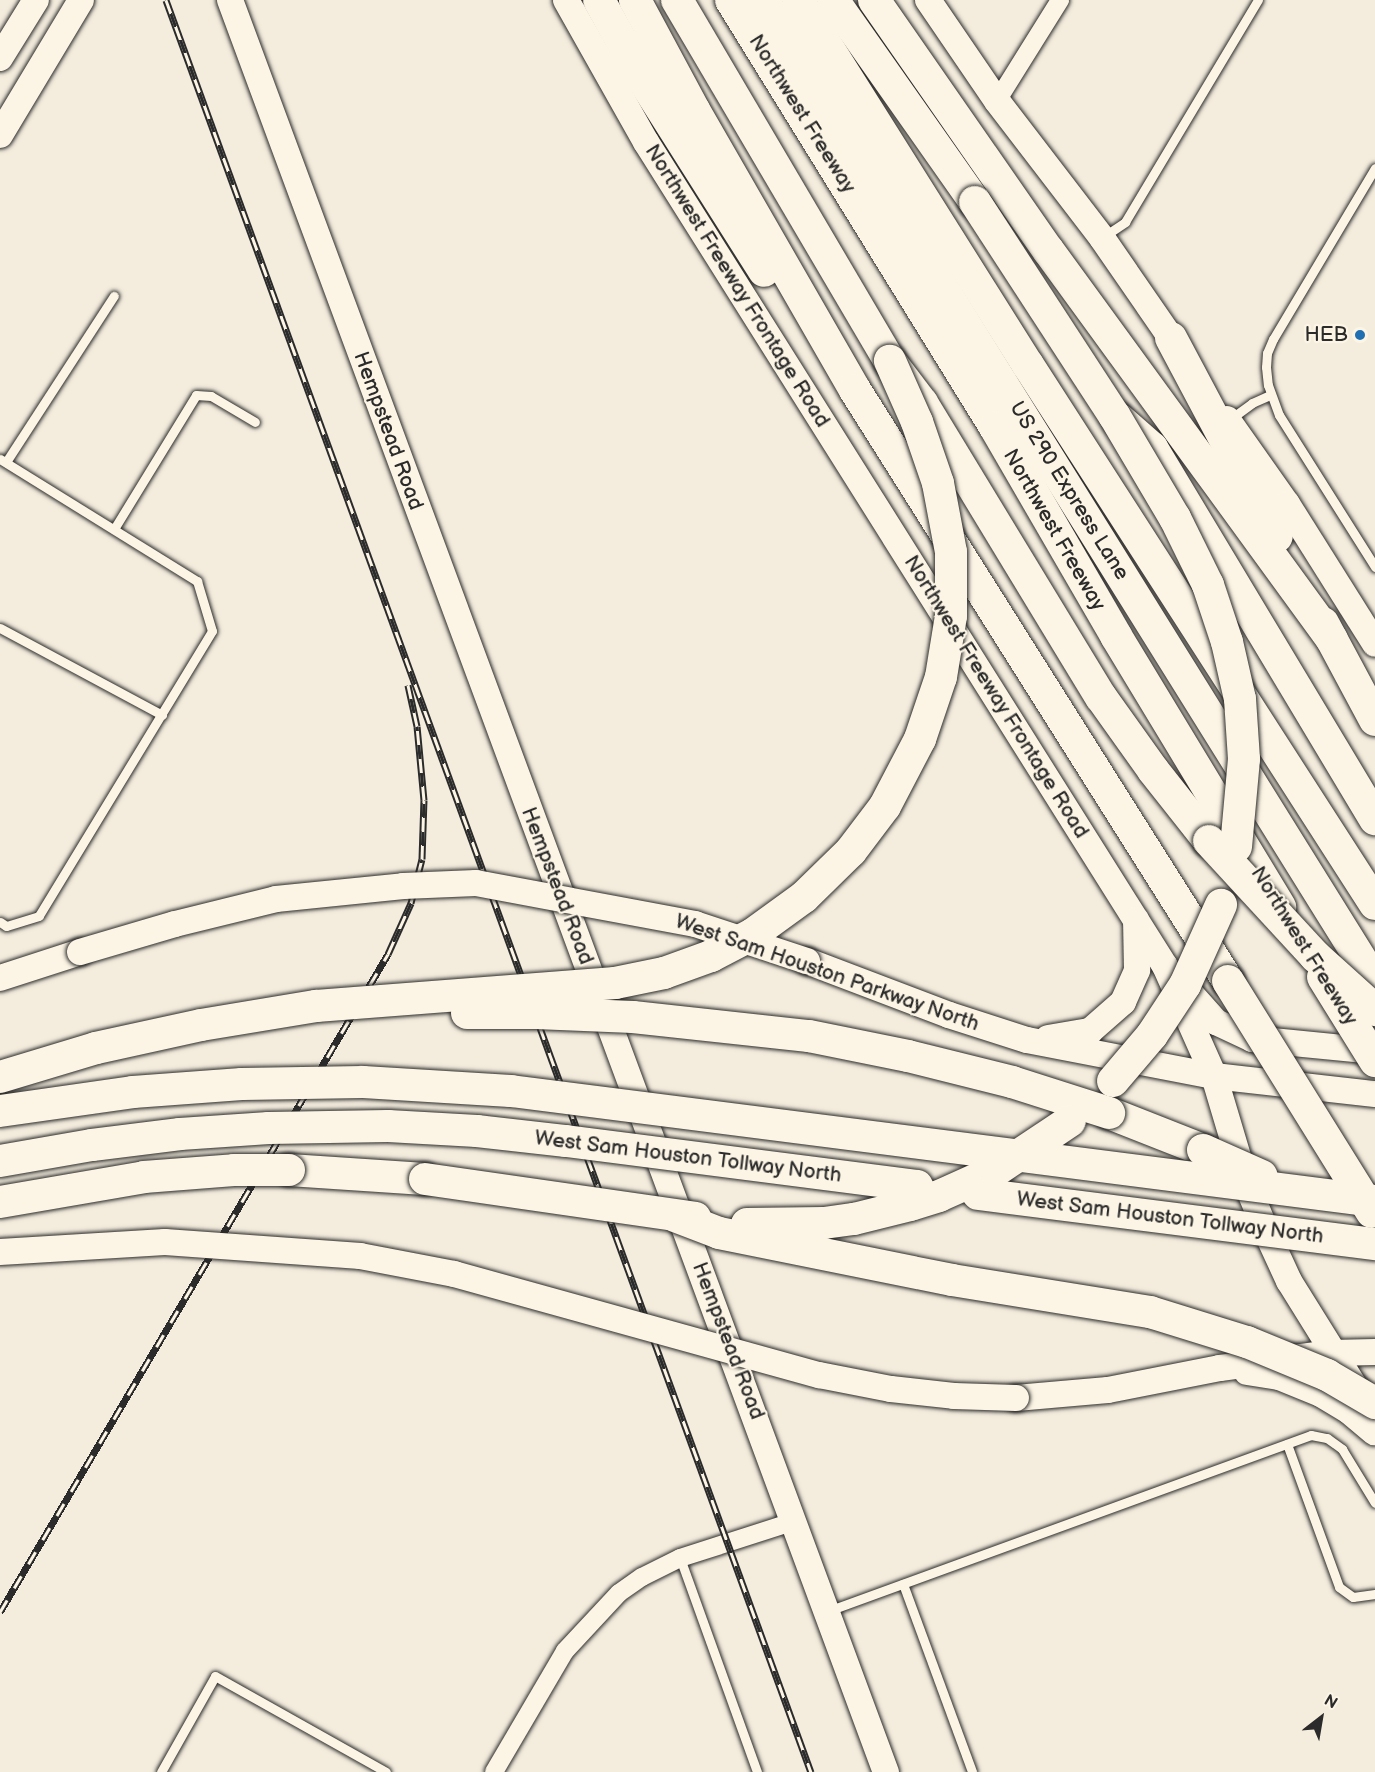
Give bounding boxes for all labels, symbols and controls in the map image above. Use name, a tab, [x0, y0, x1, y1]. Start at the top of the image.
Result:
street label: Northwest Freeway	[743, 30, 861, 198]
street label: Northwest Freeway Frontage Road	[639, 139, 835, 433]
place label: HEB	[1304, 322, 1348, 348]
marker: HEB	[1353, 328, 1367, 342]
street label: Hempstead Road	[348, 349, 428, 513]
street label: US 290 Express Lane	[1004, 397, 1134, 585]
street label: Northwest Freeway	[998, 445, 1110, 615]
street label: Northwest Freeway Frontage Road	[898, 550, 1094, 844]
street label: Hempstead Road	[515, 804, 599, 968]
street label: Northwest Freeway	[1245, 862, 1363, 1030]
street label: West Sam Houston Parkway North	[671, 909, 983, 1037]
street label: West Sam Houston Tollway North	[532, 1126, 844, 1188]
street label: West Sam Houston Tollway North	[1014, 1187, 1326, 1249]
street label: Hempstead Road	[686, 1259, 770, 1423]
north arrow	[1291, 1688, 1351, 1748]
text: N	[1320, 1691, 1341, 1713]

